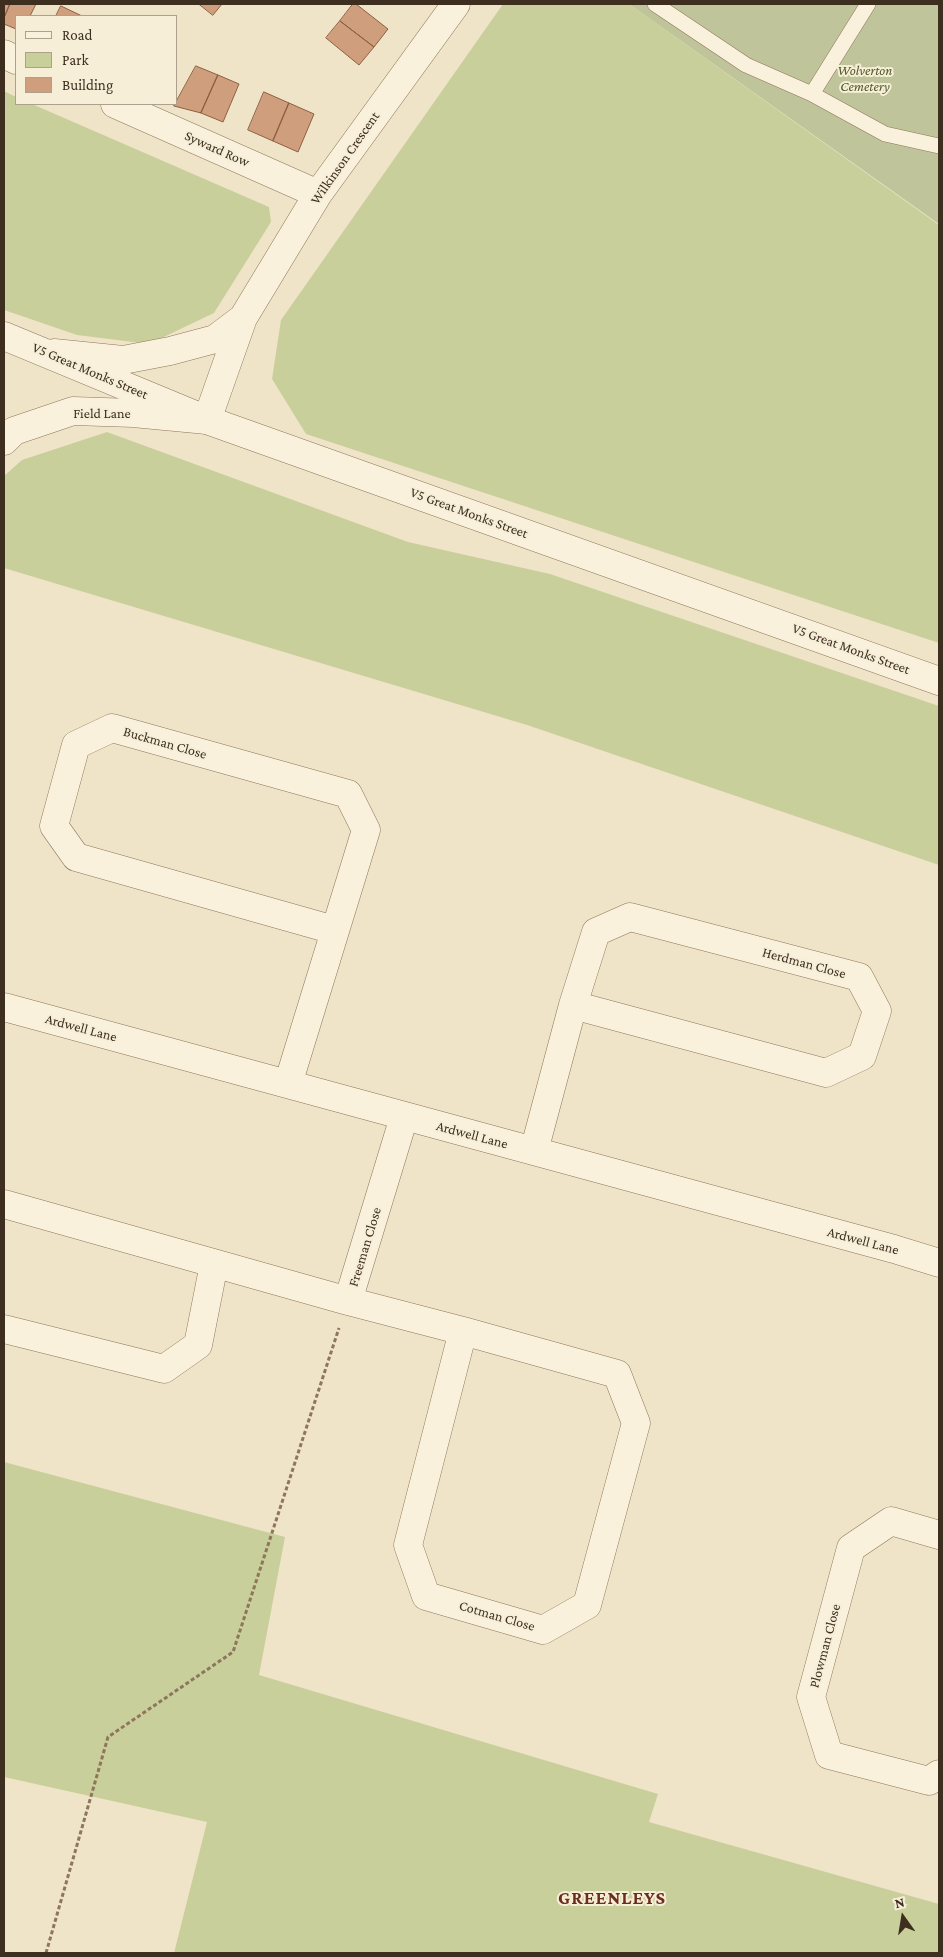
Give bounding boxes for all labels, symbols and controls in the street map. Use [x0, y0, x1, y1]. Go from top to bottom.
legend [15, 15, 178, 105]
text: Road [62, 27, 92, 43]
text: Park [62, 52, 89, 68]
park label: Wolverton Cemetery [838, 63, 892, 95]
text: Building [62, 77, 113, 93]
street label: Wilkinson Crescent [307, 109, 383, 207]
street label: Syward Row [182, 127, 252, 171]
street label: V5 Great Monks Street [30, 339, 150, 403]
street label: Field Lane [73, 406, 131, 422]
street label: V5 Great Monks Street [408, 484, 530, 542]
street label: V5 Great Monks Street [790, 620, 912, 678]
street label: Buckman Close [121, 723, 209, 763]
street label: Herdman Close [760, 944, 848, 982]
street label: Ardwell Lane [43, 1010, 119, 1046]
street label: Ardwell Lane [434, 1117, 510, 1153]
street label: Freeman Close [345, 1205, 385, 1289]
street label: Ardwell Lane [825, 1223, 901, 1259]
street label: Cotman Close [457, 1597, 537, 1635]
street label: Plowman Close [806, 1602, 844, 1690]
district label: GREENLEYS [557, 1887, 667, 1909]
north arrow [878, 1892, 928, 1942]
text: N [893, 1894, 906, 1911]

